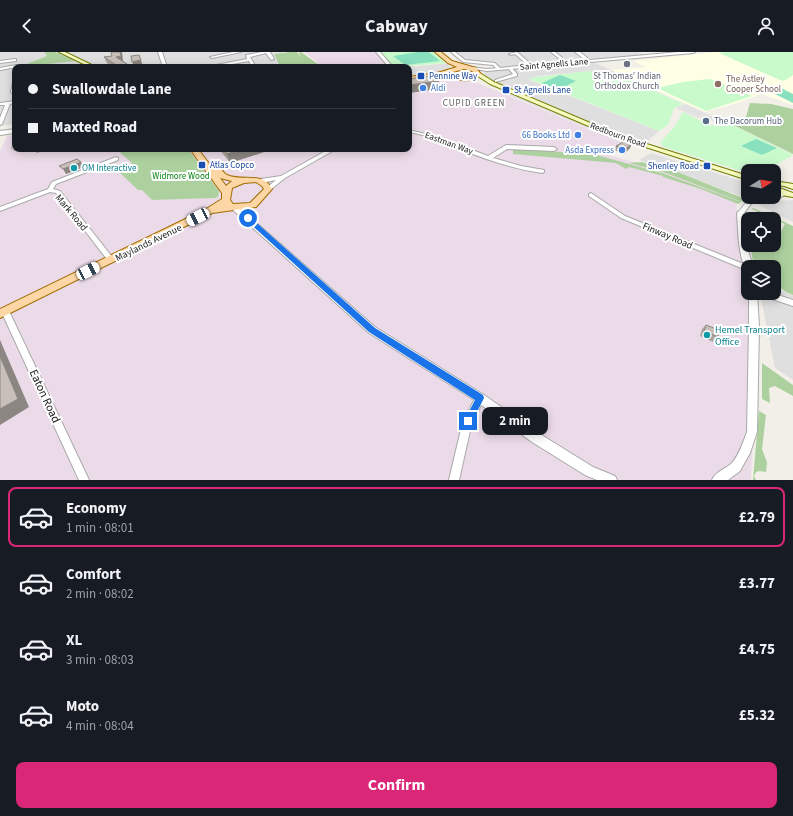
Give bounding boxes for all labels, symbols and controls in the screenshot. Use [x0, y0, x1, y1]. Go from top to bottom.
text: Cabway [365, 14, 428, 39]
icon: back [16, 15, 38, 37]
icon: person [755, 15, 777, 37]
street label: Saint Agnells Lane [519, 55, 589, 74]
marker: St Thomas’ Indian Orthodox Church [622, 59, 632, 69]
place label: Pennine Way [429, 70, 478, 83]
place label: St Thomas’ Indian Orthodox Church [593, 70, 661, 93]
marker: Pennine Way [416, 71, 426, 81]
place label: The Astley Cooper School [726, 73, 781, 96]
text: Swallowdale Lane [52, 79, 172, 100]
marker: The Astley Cooper School [713, 79, 723, 89]
place label: Aldi [431, 82, 445, 95]
marker: Aldi [418, 83, 428, 93]
place label: St Agnells Lane [514, 84, 571, 97]
marker: St Agnells Lane [501, 85, 511, 95]
district label: CUPID GREEN [443, 97, 505, 110]
place label: The Dacorum Hub [714, 115, 782, 128]
marker: The Dacorum Hub [701, 116, 711, 126]
text: Maxted Road [52, 117, 137, 138]
street label: Redbourn Road [588, 119, 647, 152]
street label: Eastman Way [423, 129, 475, 158]
place label: 66 Books Ltd [522, 129, 570, 142]
marker: 66 Books Ltd [573, 130, 583, 140]
place label: Asda Express [565, 144, 614, 157]
marker: Asda Express [617, 145, 627, 155]
place label: Atlas Copco [210, 159, 254, 172]
marker: Atlas Copco [197, 160, 207, 170]
place label: Shenley Road [648, 160, 699, 173]
marker: Shenley Road [702, 161, 712, 171]
place label: OM Interactive [82, 162, 137, 175]
marker: OM Interactive [69, 163, 79, 173]
north arrow [741, 164, 781, 204]
map controls [741, 164, 781, 300]
park label: Widmore Wood [152, 170, 210, 183]
street label: Mark Road [52, 191, 91, 234]
car [185, 206, 211, 228]
route start [239, 209, 257, 227]
button: locate [741, 212, 781, 252]
street label: Finway Road [640, 219, 695, 253]
street label: Maylands Avenue [113, 221, 184, 265]
car [75, 260, 101, 282]
button: layers [741, 260, 781, 300]
place label: Hemel Transport Office [715, 323, 786, 349]
marker: Hemel Transport Office [702, 330, 712, 340]
street label: Eaton Road [25, 367, 64, 426]
callout: 2 min [482, 407, 548, 435]
route end [459, 412, 477, 430]
text: 2 min [499, 412, 531, 430]
text: Economy [66, 498, 127, 519]
icon: car [18, 499, 54, 535]
text: £2.79 [739, 507, 775, 528]
text: 1 min · 08:01 [66, 519, 134, 537]
text: Comfort [66, 564, 121, 585]
icon: car [18, 565, 54, 601]
text: £3.77 [739, 573, 775, 594]
text: 2 min · 08:02 [66, 585, 134, 603]
text: XL [66, 630, 82, 651]
icon: car [18, 631, 54, 667]
text: £4.75 [739, 639, 775, 660]
text: 3 min · 08:03 [66, 651, 134, 669]
text: Moto [66, 696, 99, 717]
icon: car [18, 697, 54, 733]
text: £5.32 [739, 705, 775, 726]
text: 4 min · 08:04 [66, 717, 134, 735]
button: Confirm [16, 762, 777, 808]

